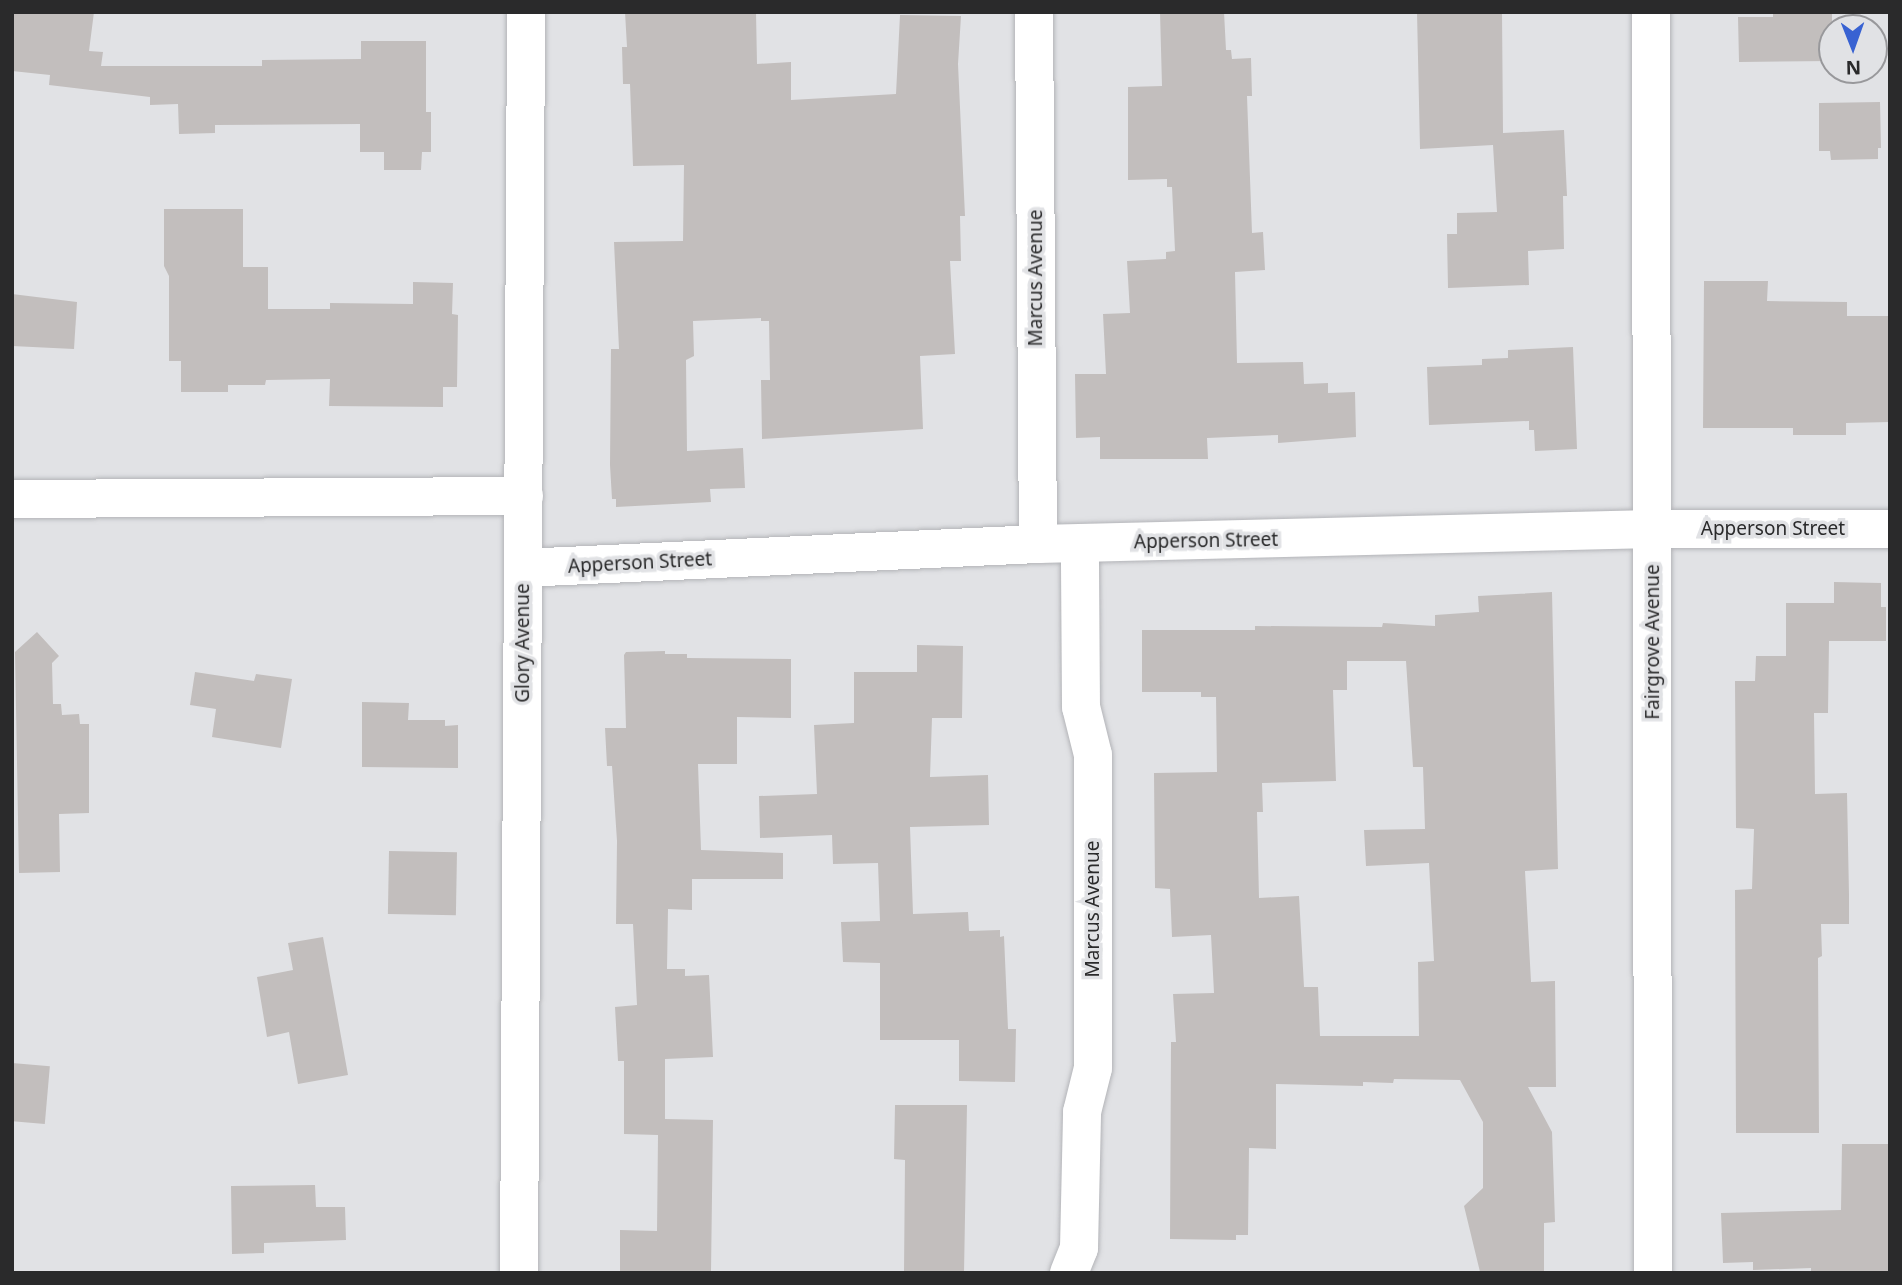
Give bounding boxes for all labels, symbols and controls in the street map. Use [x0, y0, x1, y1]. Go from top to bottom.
north arrow [1818, 14, 1888, 84]
text: N [1845, 55, 1861, 81]
street label: Marcus Avenue [1025, 210, 1047, 346]
street label: Apperson Street [1701, 518, 1845, 540]
street label: Apperson Street [1134, 528, 1278, 554]
street label: Apperson Street [567, 548, 713, 578]
street label: Fairgrove Avenue [1642, 564, 1664, 720]
street label: Glory Avenue [512, 583, 534, 703]
street label: Marcus Avenue [1082, 841, 1104, 977]

